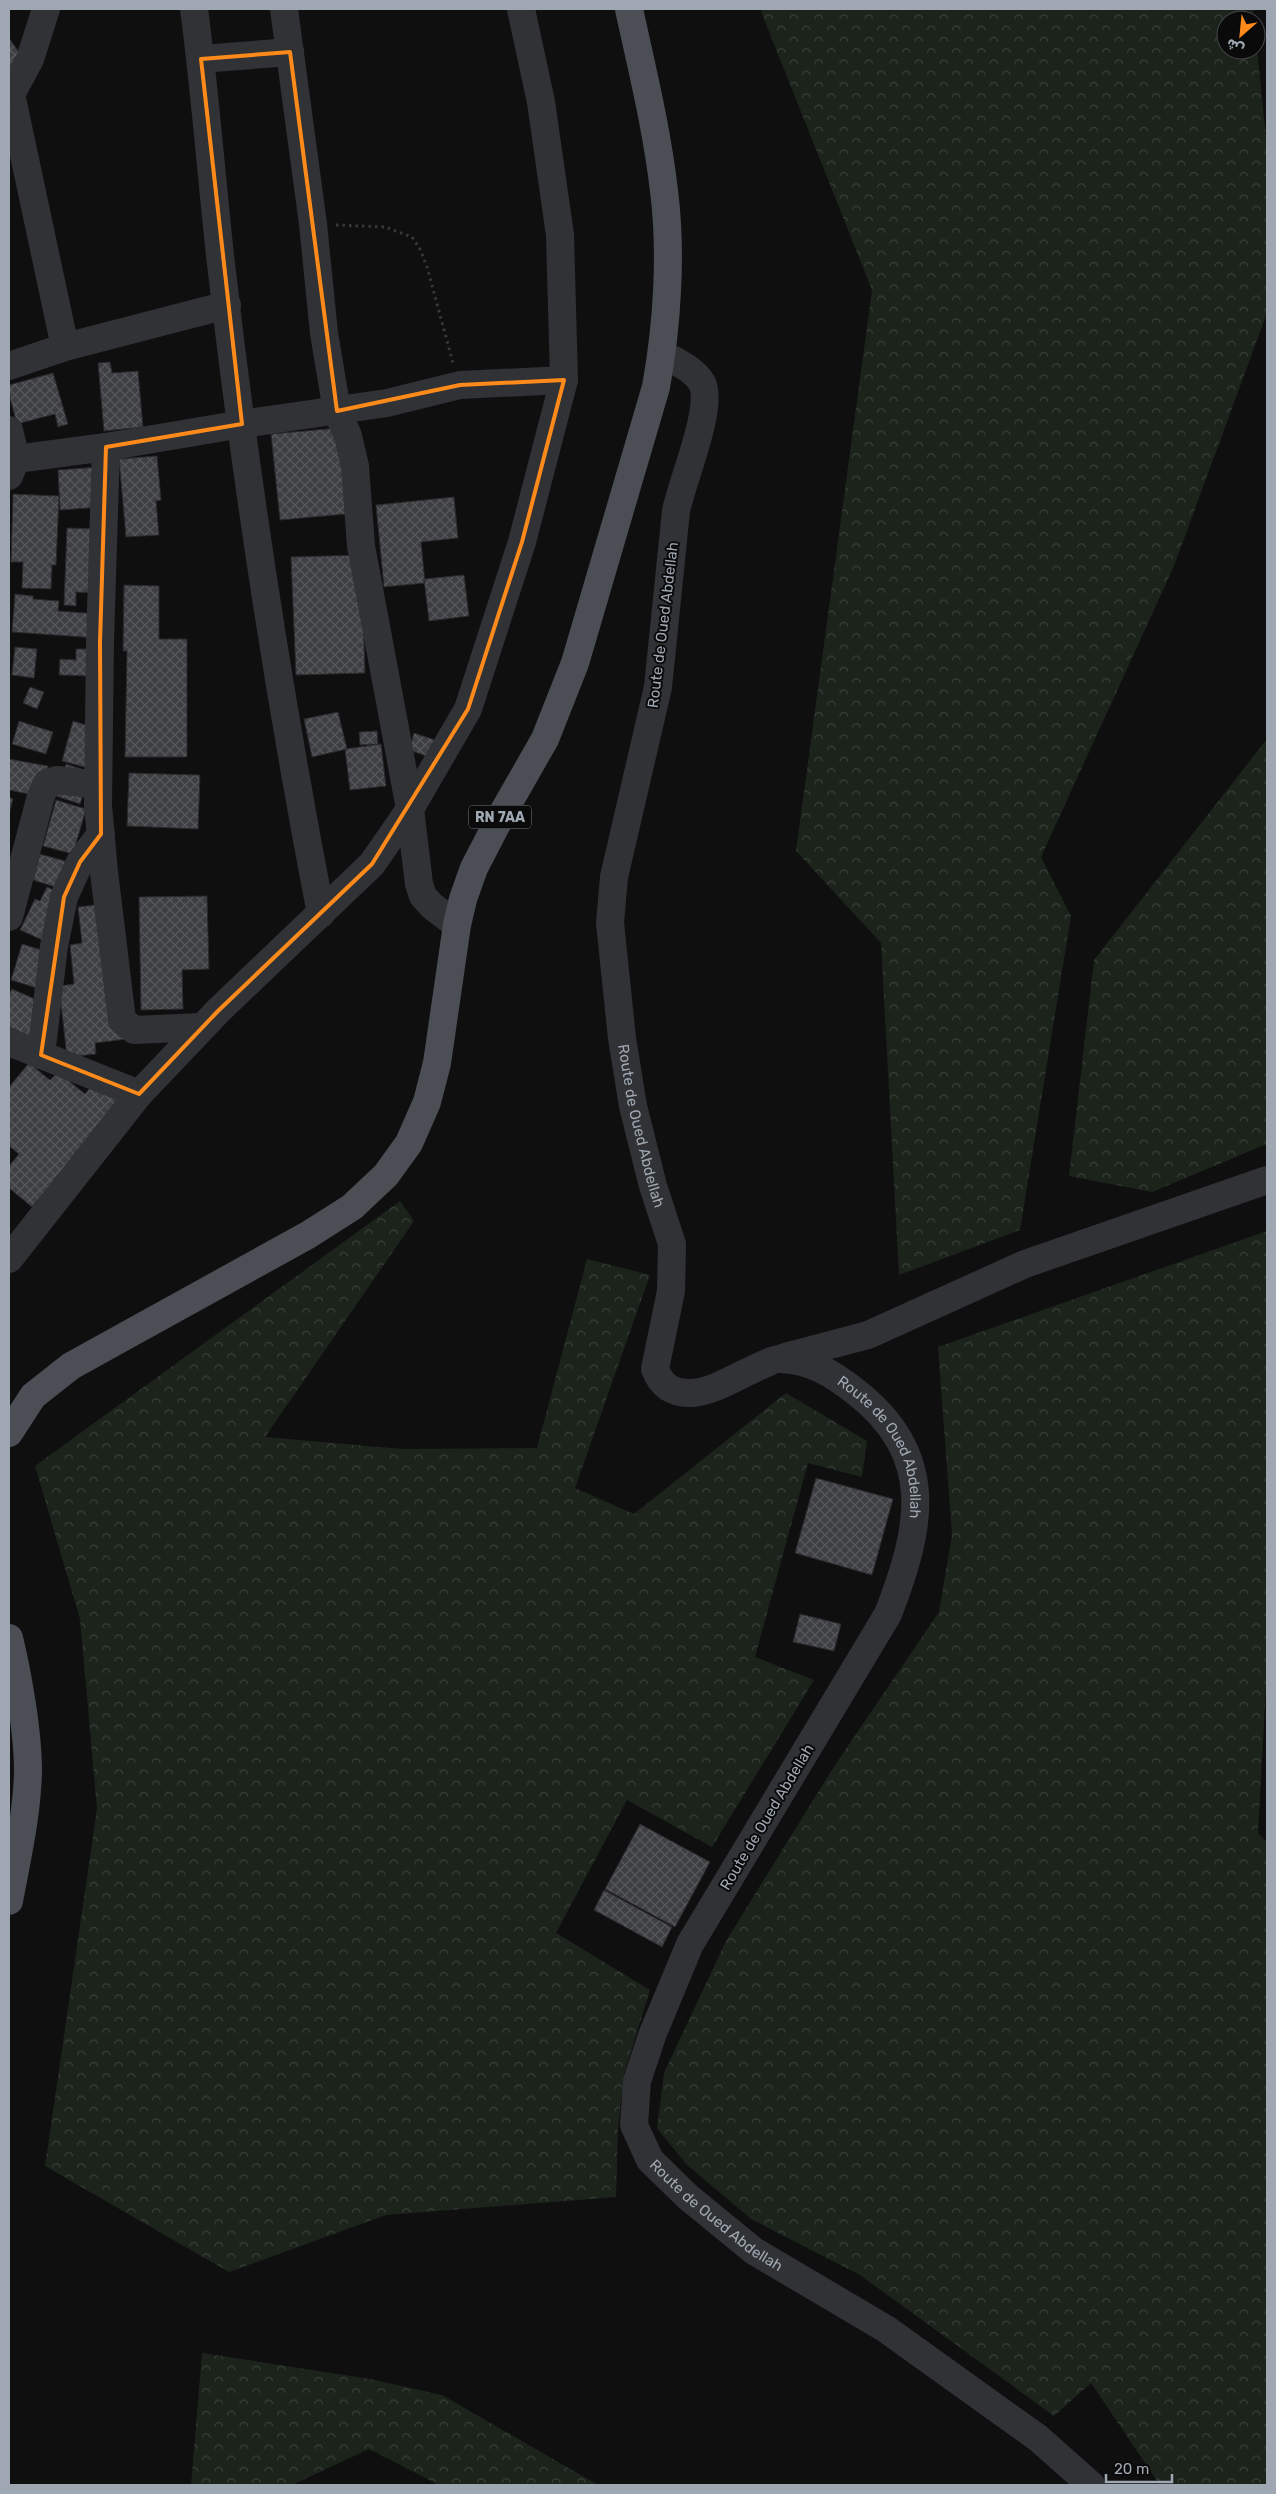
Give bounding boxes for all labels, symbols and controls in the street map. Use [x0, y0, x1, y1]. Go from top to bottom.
north arrow [1216, 10, 1266, 60]
text: ش [1223, 34, 1247, 58]
street label: Route de Oued Abdellah [644, 541, 682, 709]
road number: RN 7AA [469, 806, 531, 829]
street label: Route de Oued Abdellah [614, 1043, 668, 1210]
street label: Route de Oued Abdellah [834, 1372, 924, 1519]
street label: Route de Oued Abdellah [716, 1741, 818, 1893]
street label: Route de Oued Abdellah [646, 2156, 786, 2275]
scale bar [1106, 2452, 1172, 2484]
text: 20 m [1114, 2460, 1149, 2478]

